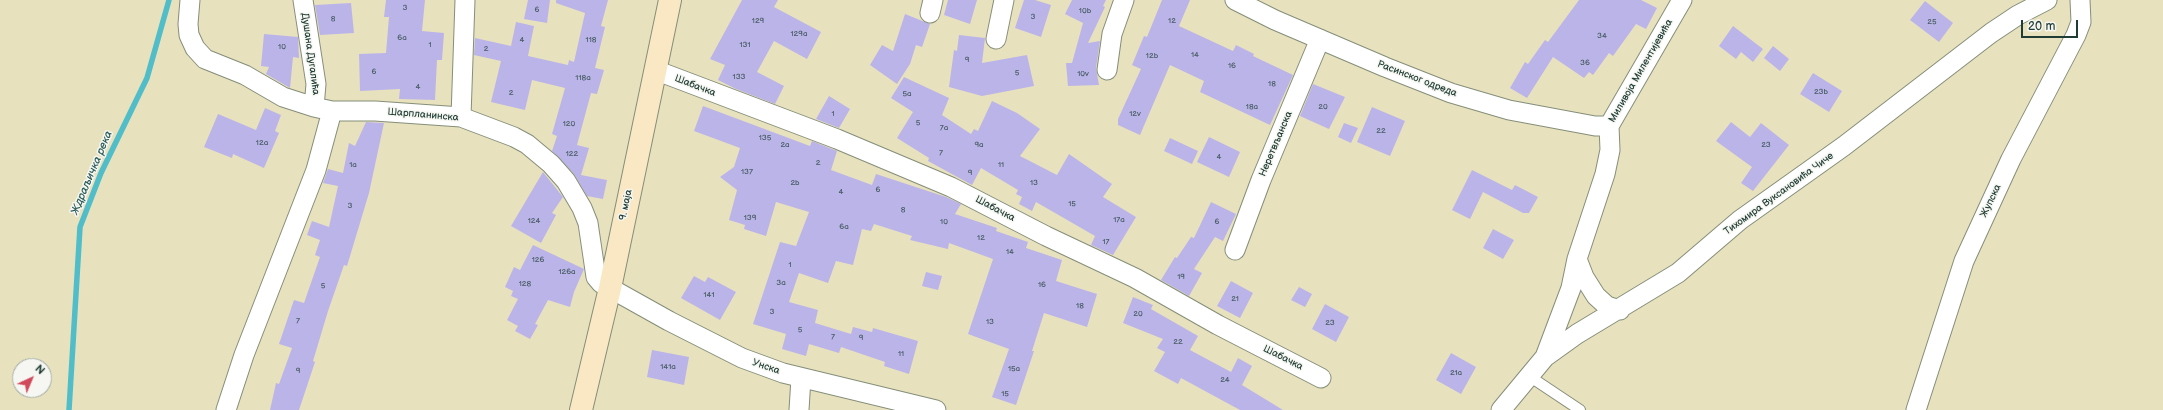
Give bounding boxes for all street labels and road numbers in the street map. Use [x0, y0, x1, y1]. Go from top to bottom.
street label: Душана Дугалића [298, 12, 322, 96]
street label: Миливоја Милентијевића [1607, 17, 1675, 125]
street label: Расинског одреда [1375, 58, 1459, 100]
street label: Шабачка [673, 73, 717, 99]
street label: Шарпланинска [387, 106, 459, 124]
street label: Неретвљанска [1257, 110, 1295, 178]
street label: Тихомира Вуксановића Чиче [1722, 150, 1836, 238]
street label: Жупска [1978, 183, 2004, 219]
street label: 9. маја [617, 189, 635, 221]
street label: Шабачка [973, 194, 1017, 224]
street label: Шабачка [1261, 343, 1305, 373]
street label: Унска [751, 357, 781, 377]

